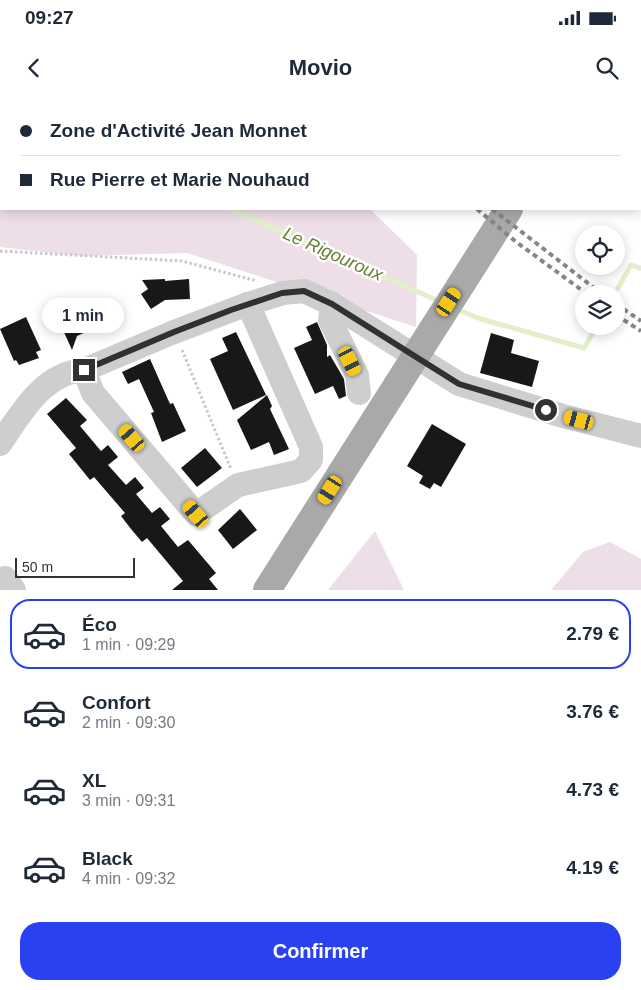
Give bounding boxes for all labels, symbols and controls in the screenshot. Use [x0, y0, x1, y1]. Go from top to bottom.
text: 09:27 [25, 7, 74, 28]
icon: back [20, 54, 48, 82]
icon: search [593, 54, 621, 82]
text: Movio [289, 55, 352, 80]
text: Zone d'Activité Jean Monnet [50, 120, 307, 141]
text: Rue Pierre et Marie Nouhaud [50, 169, 310, 190]
water label: Le Rigouroux [280, 223, 387, 285]
map controls [575, 225, 625, 335]
button: locate [575, 225, 625, 275]
car [434, 285, 463, 319]
button: layers [575, 285, 625, 335]
callout: 1 min [43, 298, 125, 332]
text: 1 min [62, 307, 104, 324]
car [336, 344, 363, 378]
route end [73, 359, 95, 381]
route start [535, 399, 557, 421]
car [562, 409, 595, 431]
car [116, 422, 147, 454]
car [315, 473, 344, 507]
car [180, 498, 211, 530]
scale bar [15, 555, 135, 578]
text: 50 m [22, 559, 53, 575]
icon: car [22, 612, 67, 657]
text: Éco [82, 614, 117, 635]
text: 2.79 € [566, 623, 619, 644]
text: 1 min · 09:29 [82, 636, 175, 653]
icon: car [22, 690, 67, 735]
text: Confort [82, 692, 151, 713]
text: 3.76 € [566, 701, 619, 722]
text: 2 min · 09:30 [82, 714, 175, 731]
icon: car [22, 768, 67, 813]
text: XL [82, 770, 106, 791]
text: 4.73 € [566, 779, 619, 800]
text: 3 min · 09:31 [82, 792, 175, 809]
icon: car [22, 846, 67, 891]
text: Black [82, 848, 133, 869]
text: 4.19 € [566, 857, 619, 878]
text: 4 min · 09:32 [82, 870, 175, 887]
button: Confirmer [20, 922, 621, 980]

